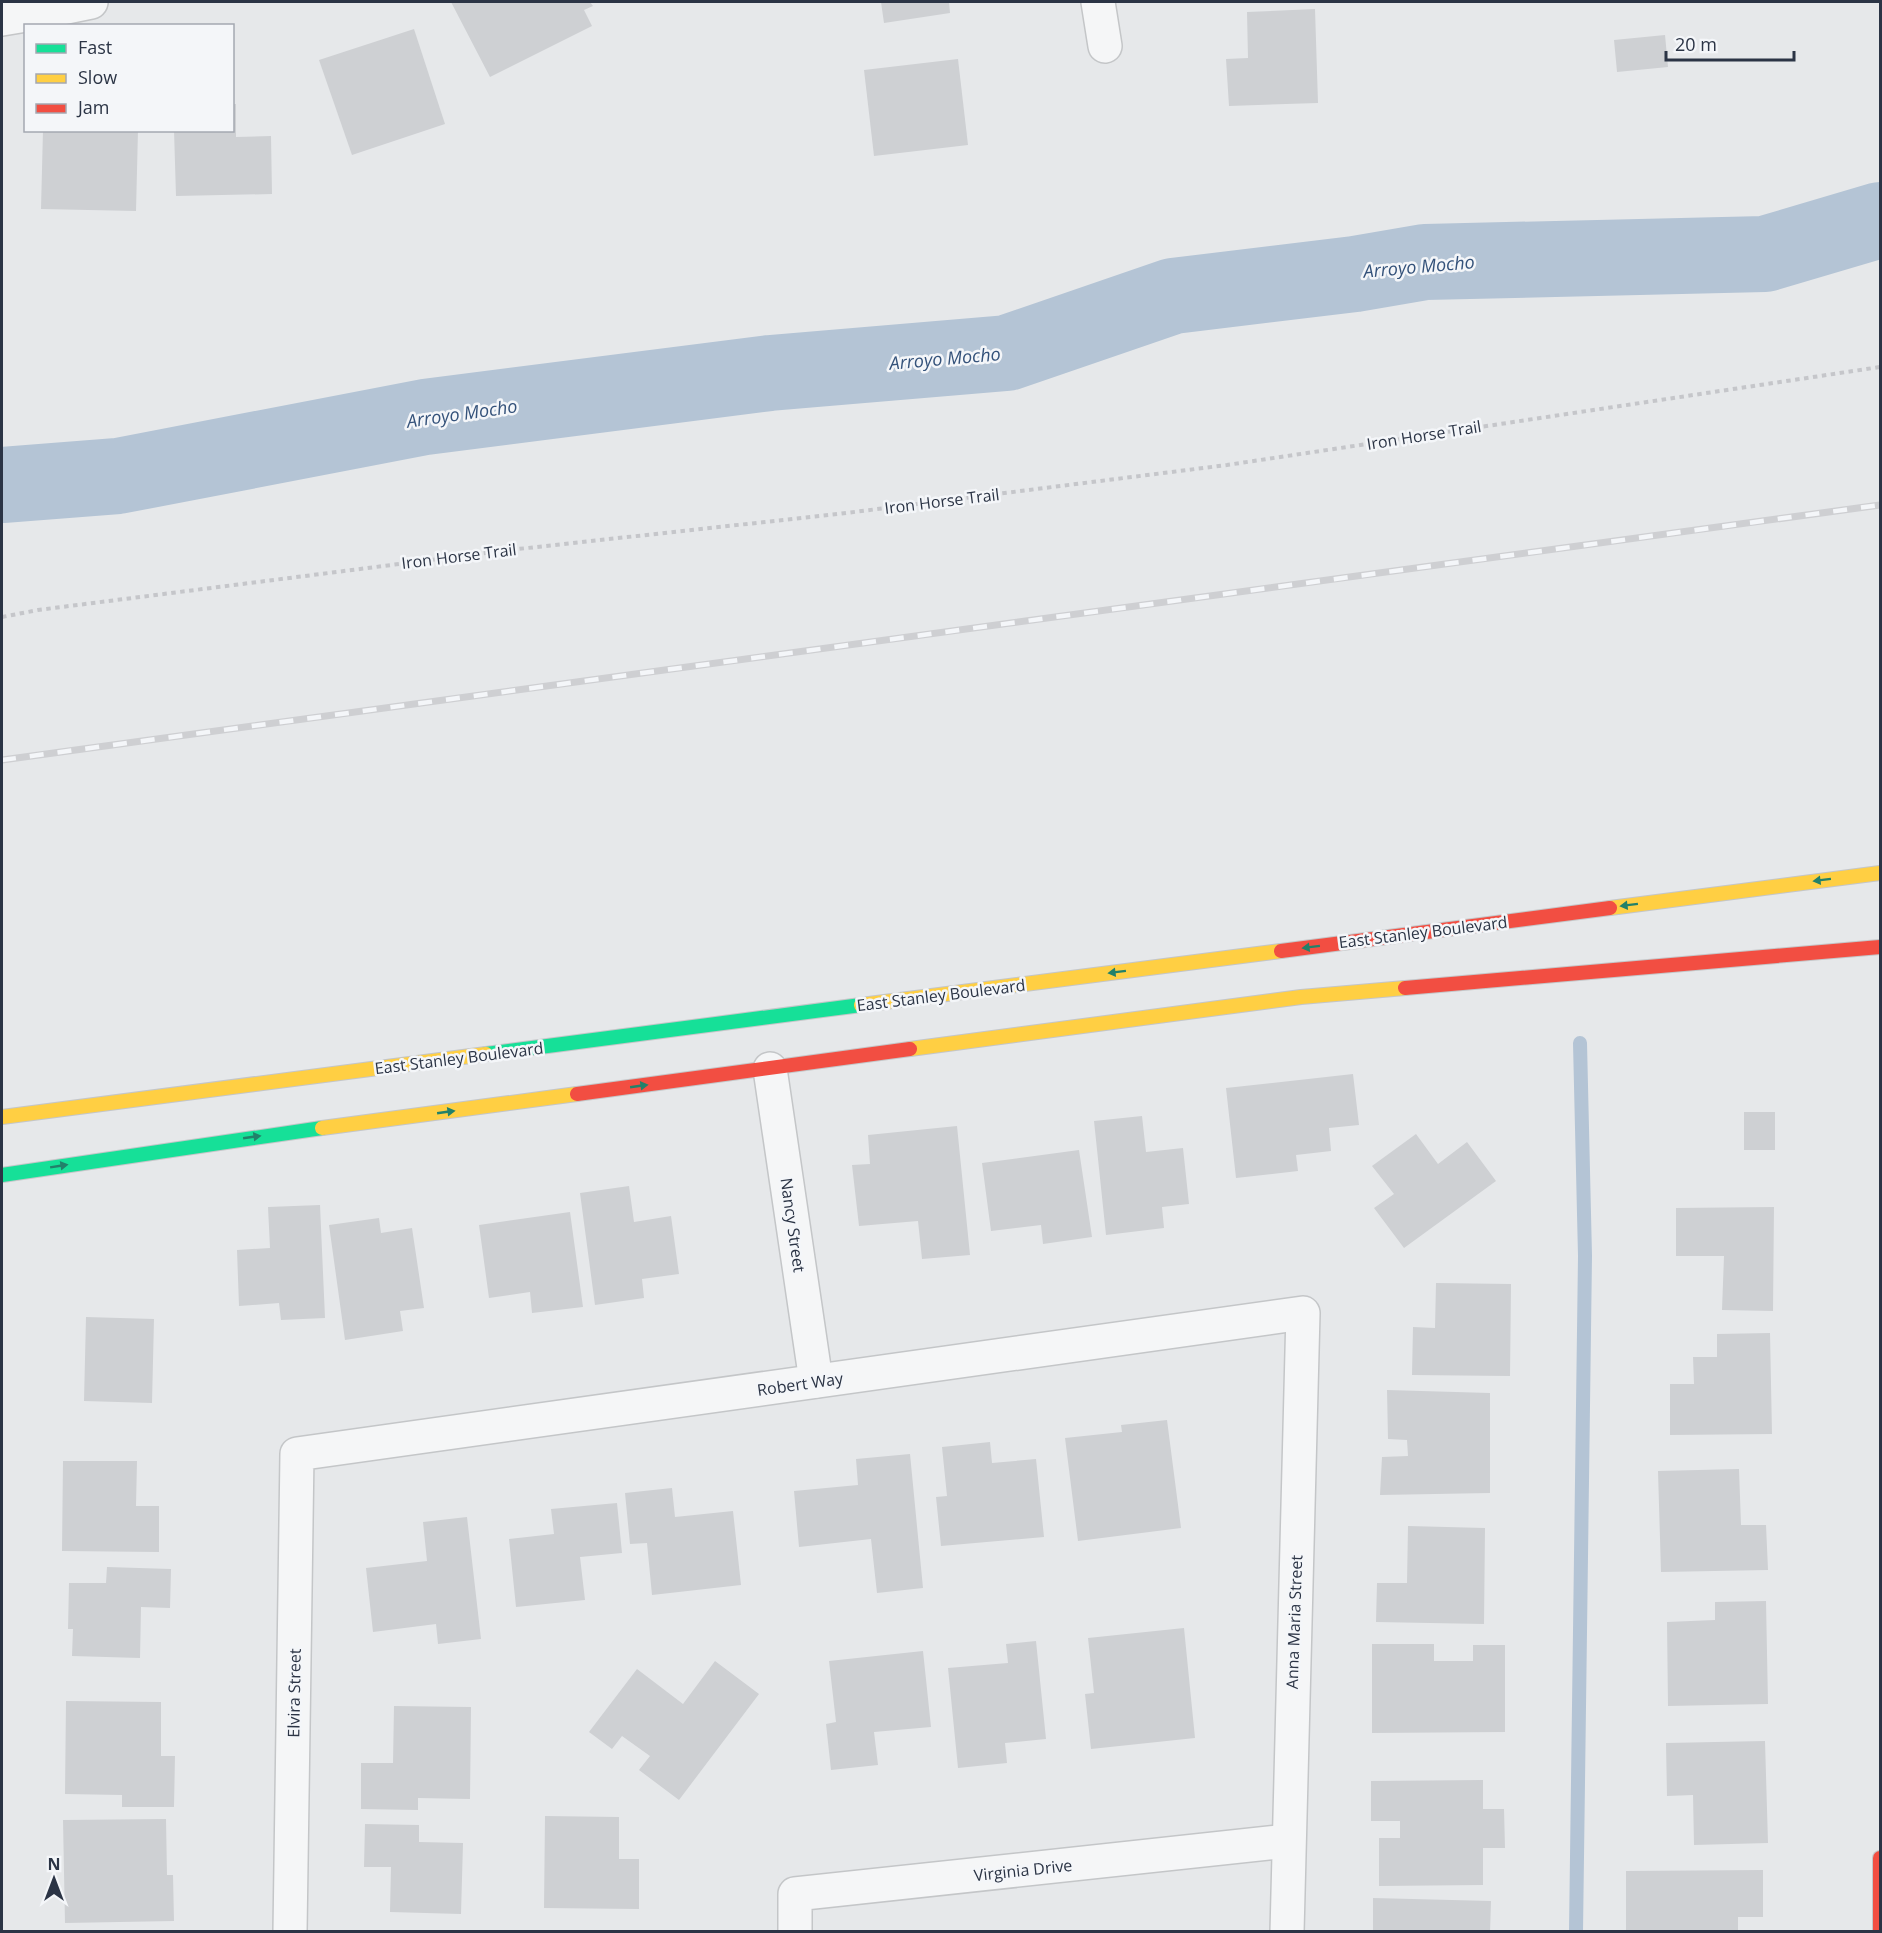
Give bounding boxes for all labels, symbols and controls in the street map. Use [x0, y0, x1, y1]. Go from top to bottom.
legend [24, 24, 234, 132]
scale bar [1666, 24, 1794, 62]
text: 20 m [1675, 32, 1717, 56]
text: Fast [78, 35, 112, 59]
text: Slow [78, 65, 117, 89]
text: Jam [76, 95, 110, 119]
water label: Arroyo Mocho [1360, 249, 1476, 283]
water label: Arroyo Mocho [886, 341, 1002, 375]
water label: Arroyo Mocho [403, 393, 519, 433]
street label: Iron Horse Trail [1365, 415, 1483, 455]
street label: Iron Horse Trail [883, 483, 1001, 519]
street label: Iron Horse Trail [400, 538, 518, 574]
one-way arrow [1813, 876, 1832, 885]
one-way arrow [1620, 901, 1639, 910]
street label: East Stanley Boulevard [1337, 911, 1509, 953]
one-way arrow [1301, 942, 1320, 951]
one-way arrow [1108, 967, 1127, 977]
street label: East Stanley Boulevard [855, 974, 1027, 1016]
street label: East Stanley Boulevard [373, 1037, 545, 1079]
one-way arrow [629, 1082, 648, 1091]
one-way arrow [436, 1107, 455, 1116]
one-way arrow [243, 1133, 262, 1142]
one-way arrow [50, 1161, 69, 1170]
street label: Nancy Street [775, 1176, 811, 1274]
street label: Robert Way [756, 1367, 845, 1401]
street label: Anna Maria Street [1281, 1554, 1307, 1690]
street label: Elvira Street [282, 1648, 306, 1738]
north arrow [24, 1849, 84, 1909]
text: N [47, 1853, 61, 1875]
street label: Virginia Drive [973, 1854, 1073, 1886]

